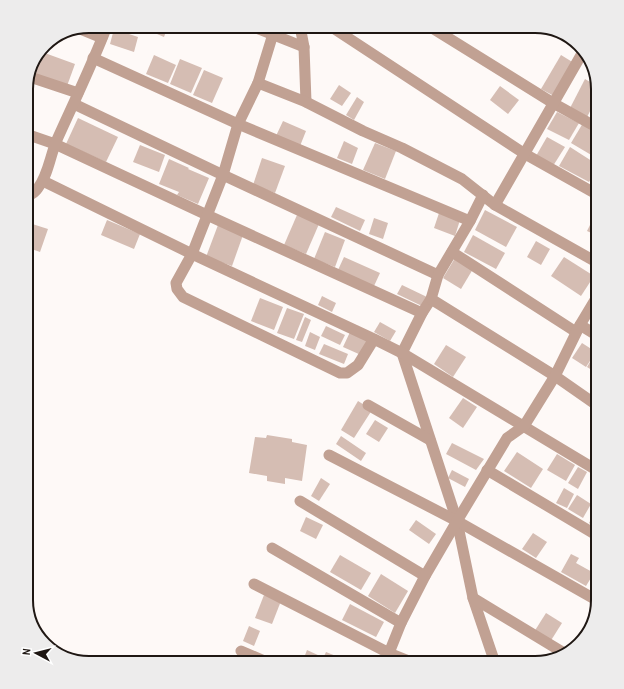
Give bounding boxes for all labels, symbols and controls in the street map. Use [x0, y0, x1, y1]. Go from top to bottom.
north arrow [16, 633, 56, 673]
text: N [19, 648, 33, 656]

